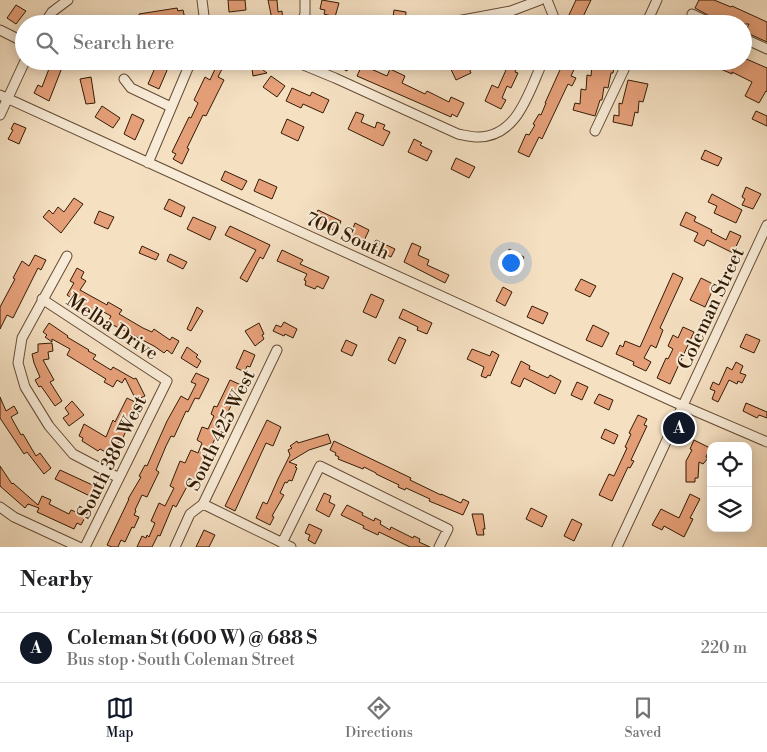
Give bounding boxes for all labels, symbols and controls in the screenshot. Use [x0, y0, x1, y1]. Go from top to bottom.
search box [15, 15, 752, 70]
icon: search [33, 29, 61, 57]
text: Search here [73, 31, 174, 55]
street label: 700 South [302, 207, 393, 265]
street label: Coleman Street [672, 243, 750, 373]
your location [498, 250, 524, 276]
street label: Melba Drive [62, 288, 163, 365]
street label: South 425 West [181, 366, 261, 495]
street label: South 380 West [72, 392, 152, 523]
pin: A [663, 409, 695, 447]
map controls [707, 442, 752, 532]
button: locate [707, 442, 752, 487]
button: layers [707, 487, 752, 532]
text: Nearby [20, 567, 93, 593]
text: Coleman St (600 W) @ 688 S [67, 626, 317, 650]
text: A [30, 638, 42, 658]
text: 220 m [701, 638, 747, 658]
text: Bus stop · South Coleman Street [67, 650, 295, 670]
tab: Map [106, 694, 134, 742]
tab: Directions [345, 694, 413, 742]
tab: Saved [624, 694, 661, 742]

